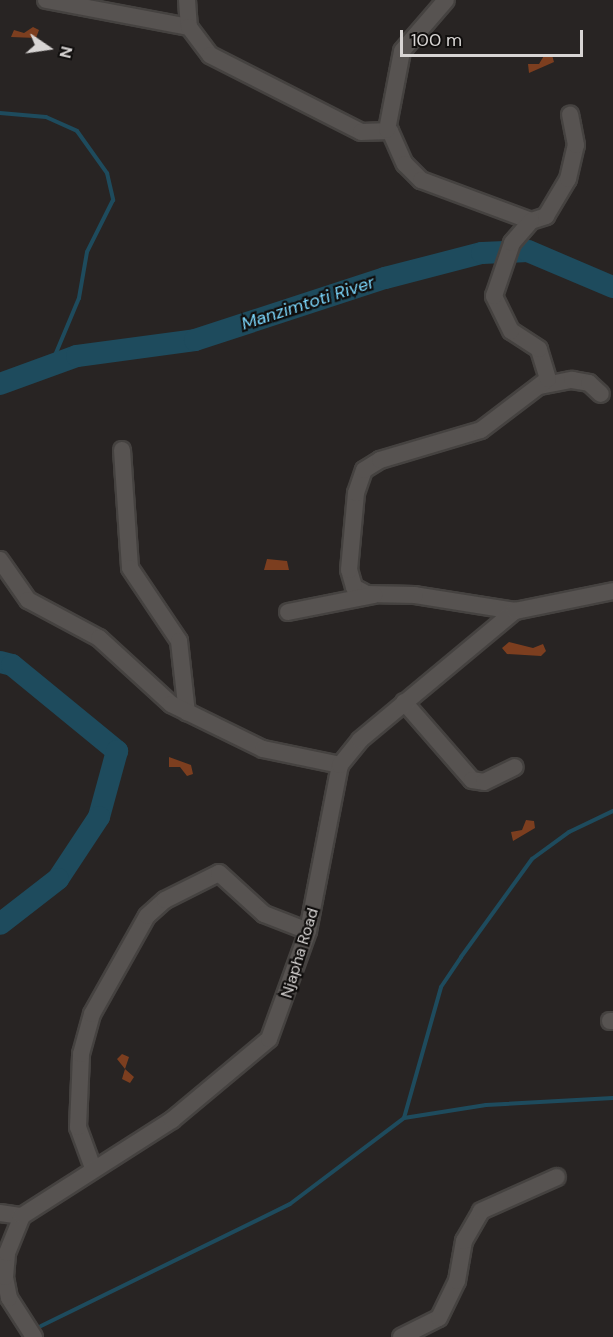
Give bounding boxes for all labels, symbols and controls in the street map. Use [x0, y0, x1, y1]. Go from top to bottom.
north arrow [18, 18, 78, 78]
scale bar [403, 18, 586, 56]
text: 100 m [411, 28, 462, 52]
text: N [54, 44, 78, 60]
water label: Manzimtoti River [239, 271, 377, 335]
street label: Njapha Road [277, 906, 323, 1000]

